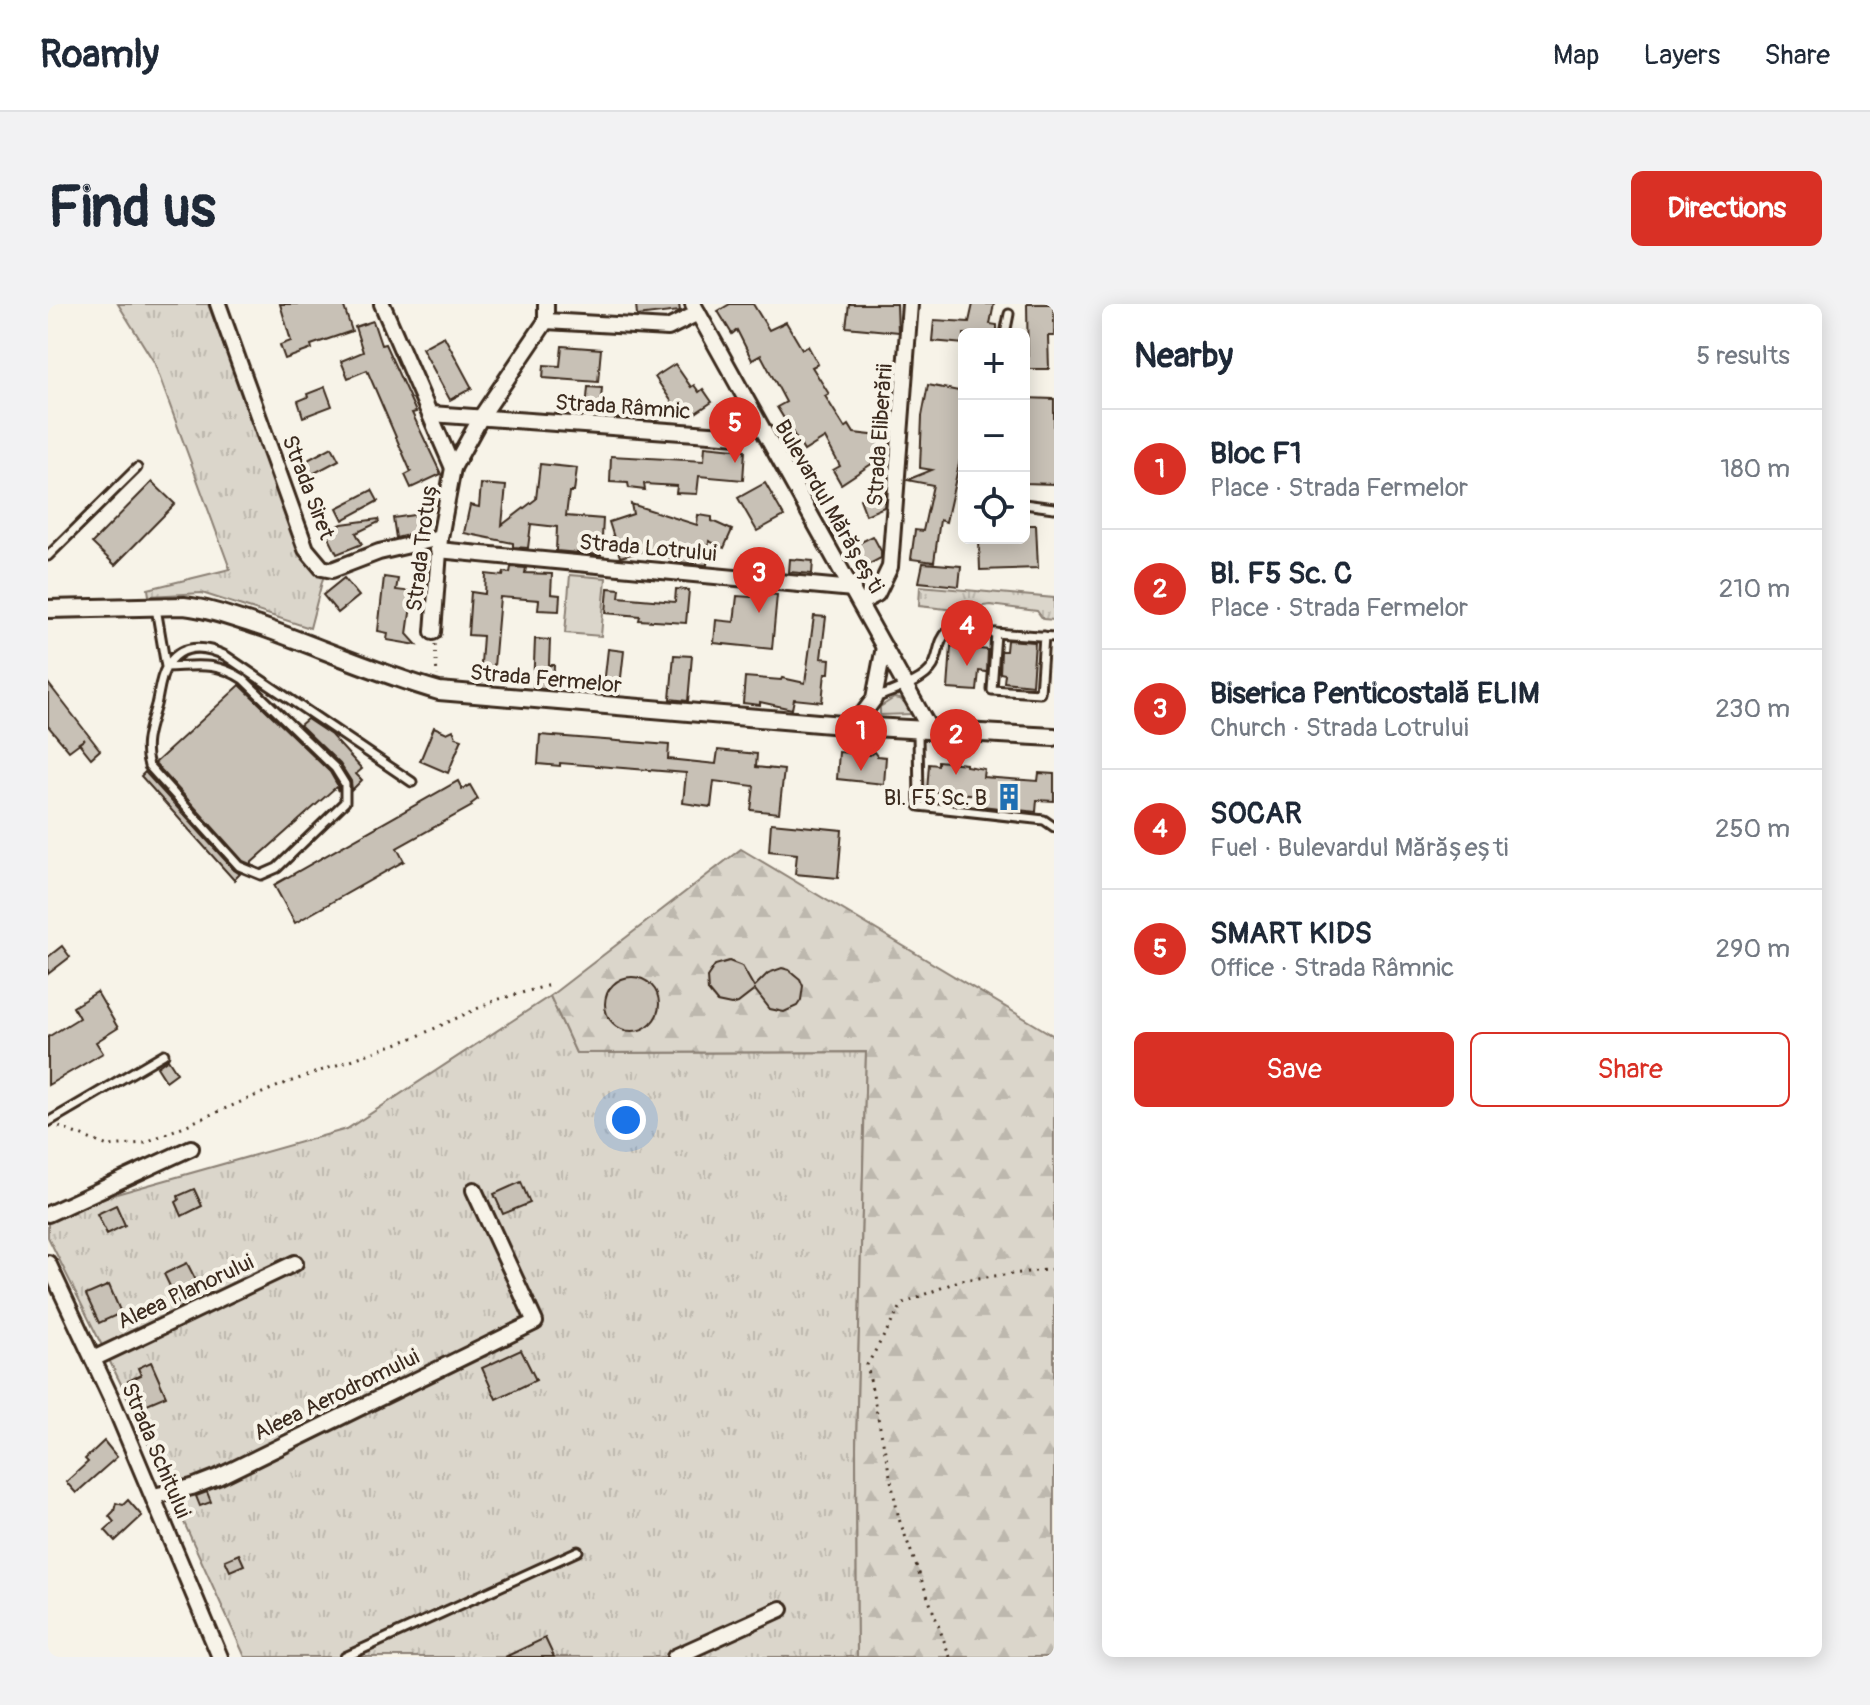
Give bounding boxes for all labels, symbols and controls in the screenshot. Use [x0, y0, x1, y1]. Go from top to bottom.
text: Roamly [40, 31, 159, 79]
text: Map [1553, 38, 1599, 73]
text: Layers [1643, 38, 1720, 73]
text: Share [1764, 38, 1830, 73]
button: Directions [1631, 171, 1822, 246]
text: Find us [48, 174, 216, 243]
map controls [958, 328, 1030, 544]
button: + [958, 328, 1030, 400]
text: Nearby [1134, 335, 1233, 378]
text: 5 results [1696, 340, 1790, 372]
street label: Strada Eliberării [861, 363, 899, 507]
street label: Strada Râmnic [554, 388, 692, 426]
pin: 5 [709, 397, 761, 463]
button: − [958, 400, 1030, 472]
street label: Bulevardul Mărășești [768, 415, 890, 598]
street label: Strada Siret [275, 431, 341, 544]
text: Bloc F1 [1210, 435, 1302, 472]
text: 1 [1155, 453, 1165, 485]
text: 180 m [1720, 453, 1790, 485]
button: locate [958, 472, 1030, 544]
text: Place · Strada Fermelor [1210, 472, 1468, 504]
street label: Strada Trotuș [400, 481, 444, 613]
street label: Strada Lotrului [578, 528, 718, 568]
pin: 3 [733, 547, 785, 613]
text: Bl. F5 Sc. C [1210, 555, 1352, 592]
text: 2 [1153, 573, 1167, 605]
text: 210 m [1719, 573, 1790, 605]
text: Place · Strada Fermelor [1210, 592, 1468, 624]
pin: 4 [941, 600, 993, 666]
street label: Strada Fermelor [469, 658, 623, 700]
text: Biserica Penticostală ELIM [1210, 675, 1540, 712]
text: 3 [1153, 693, 1167, 725]
text: 230 m [1715, 693, 1790, 725]
pin: 1 [835, 705, 887, 771]
pin: 2 [930, 709, 982, 775]
text: Church · Strada Lotrului [1210, 712, 1469, 744]
building icon: Bl. F5 Sc. B [994, 782, 1024, 812]
place label: Bl. F5 Sc. B [884, 784, 987, 812]
text: SOCAR [1210, 795, 1302, 832]
text: 4 [1152, 813, 1168, 845]
text: 250 m [1715, 813, 1790, 845]
text: Fuel · Bulevardul Mărășești [1210, 832, 1508, 864]
text: SMART KIDS [1210, 915, 1372, 952]
text: 5 [1153, 933, 1167, 965]
text: 290 m [1716, 933, 1790, 965]
text: Office · Strada Râmnic [1210, 952, 1454, 984]
button: Save [1134, 1032, 1454, 1107]
button: Share [1470, 1032, 1790, 1107]
your location [606, 1100, 646, 1140]
street label: Aleea Planorului [113, 1248, 258, 1336]
street label: Aleea Aerodromului [249, 1343, 424, 1447]
street label: Strada Schitului [115, 1379, 197, 1522]

